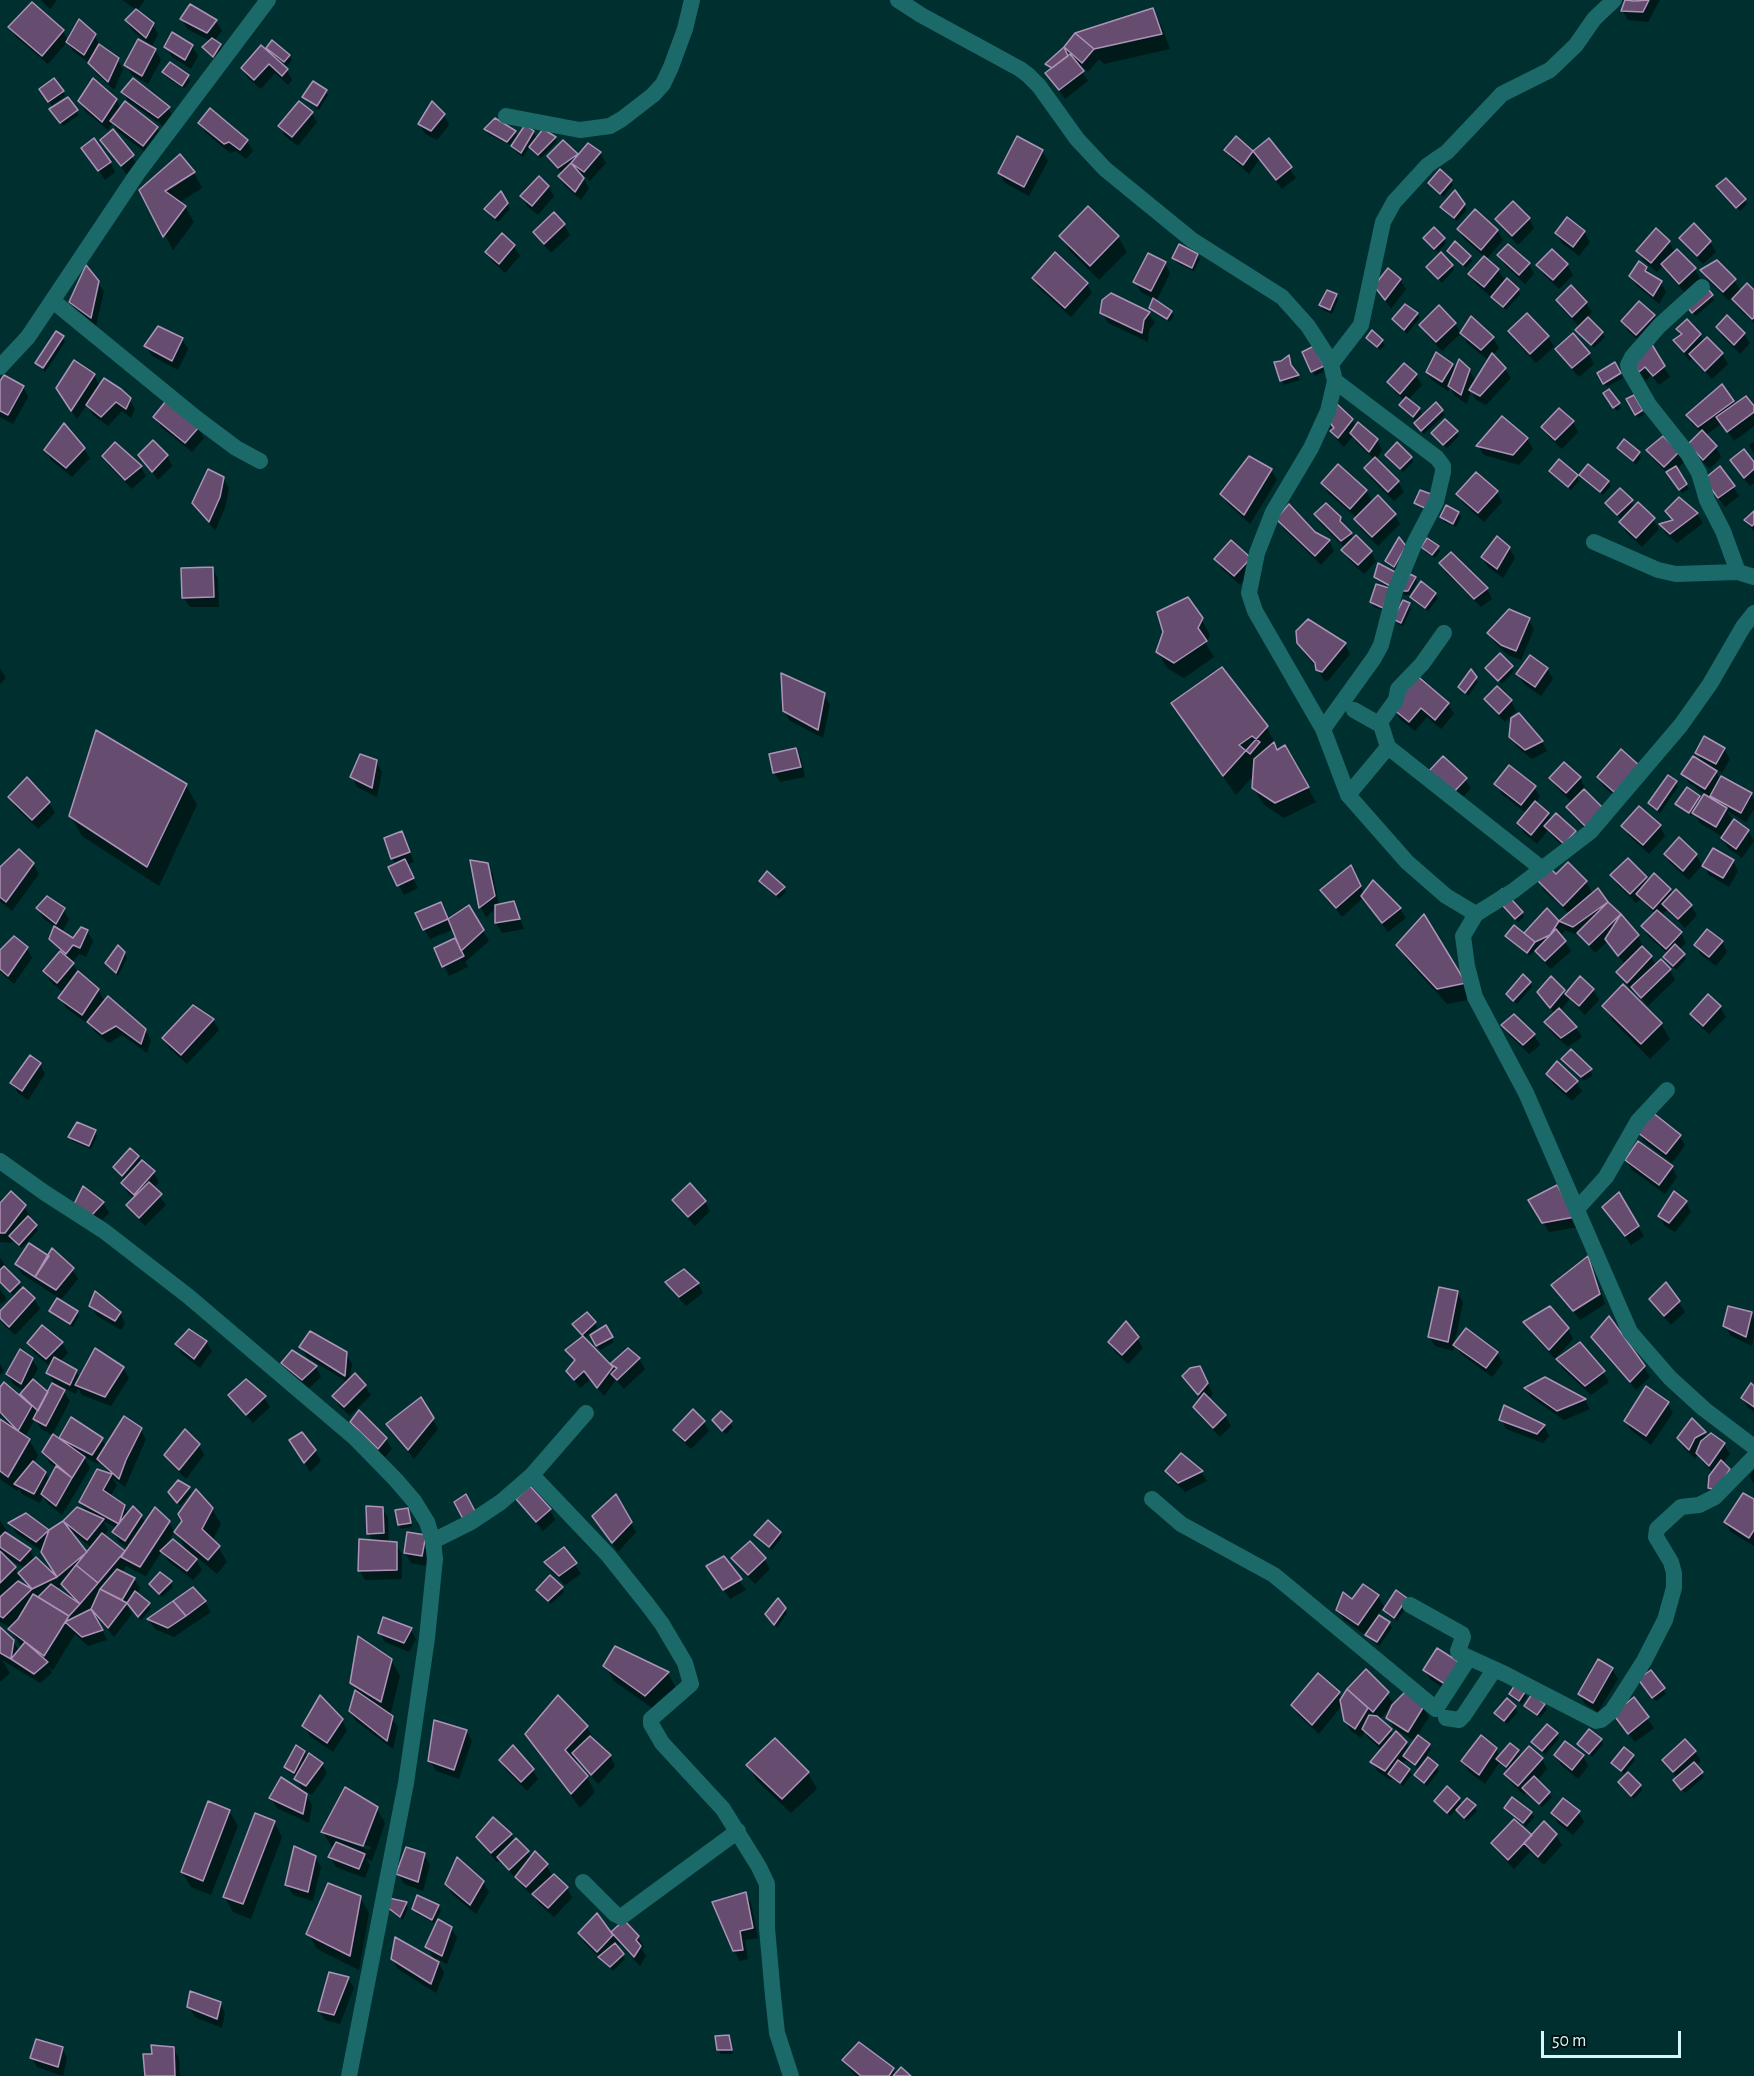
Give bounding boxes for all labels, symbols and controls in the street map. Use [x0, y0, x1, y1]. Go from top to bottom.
scale bar [1544, 2019, 1684, 2057]
text: 50 m [1552, 2032, 1586, 2050]

